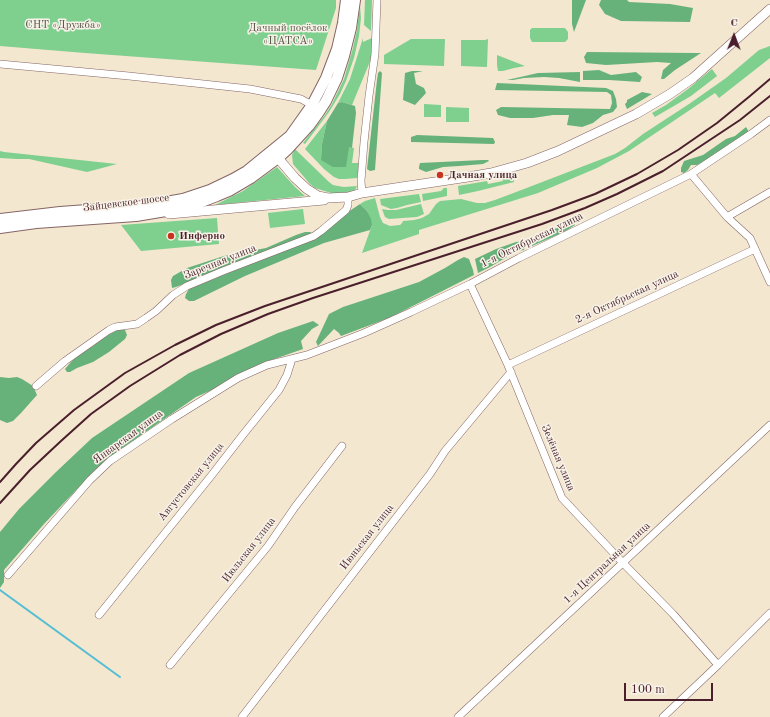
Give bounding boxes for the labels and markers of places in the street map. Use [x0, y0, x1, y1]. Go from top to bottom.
place label: Дачная улица [448, 168, 517, 182]
marker: Дачная улица [435, 170, 445, 180]
place label: Инферно [179, 229, 225, 243]
marker: Инферно [166, 231, 176, 241]

